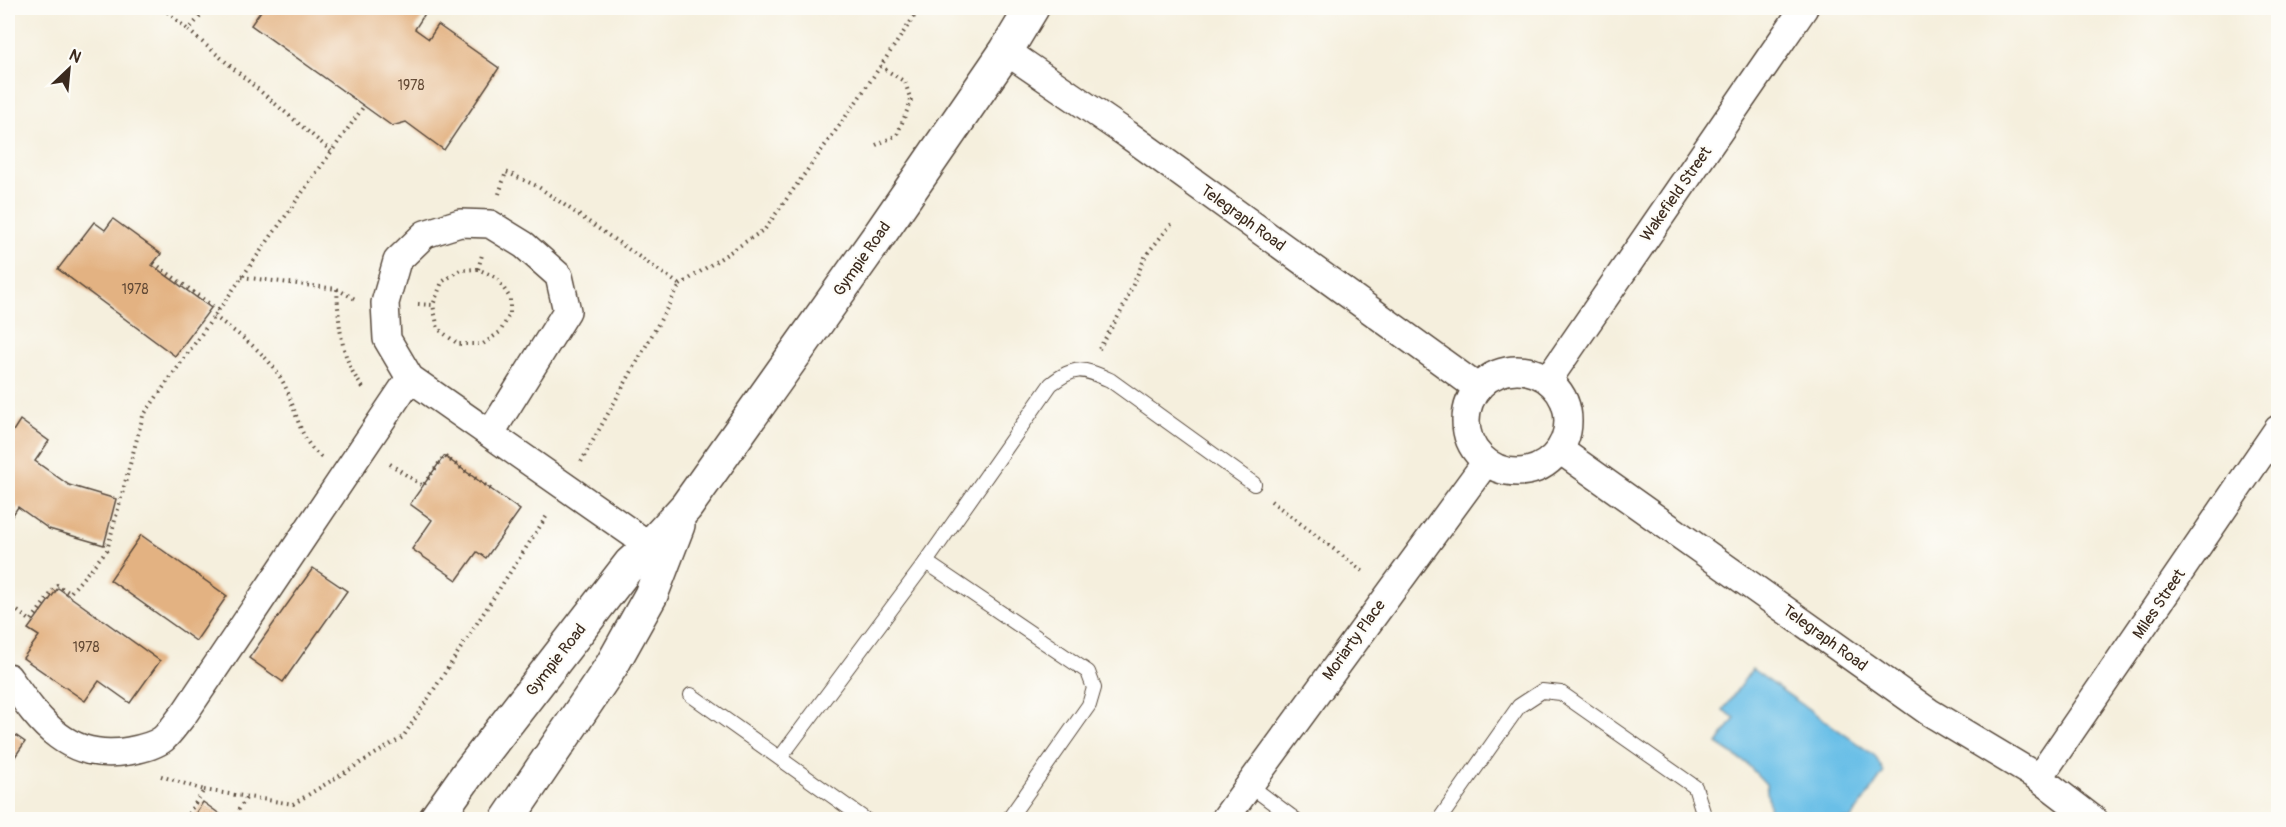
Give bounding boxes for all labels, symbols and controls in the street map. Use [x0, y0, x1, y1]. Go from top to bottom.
north arrow [39, 39, 99, 99]
text: N [66, 45, 85, 68]
house number: 1978 [397, 77, 425, 94]
street label: Wakefield Street [1636, 142, 1716, 245]
street label: Telegraph Road [1197, 180, 1289, 256]
street label: Gympie Road [829, 218, 895, 300]
house number: 1978 [121, 281, 149, 298]
street label: Miles Street [2128, 565, 2190, 643]
street label: Moriarty Place [1318, 596, 1390, 684]
street label: Telegraph Road [1779, 600, 1871, 676]
street label: Gympie Road [521, 620, 591, 700]
house number: 1978 [72, 639, 100, 656]

